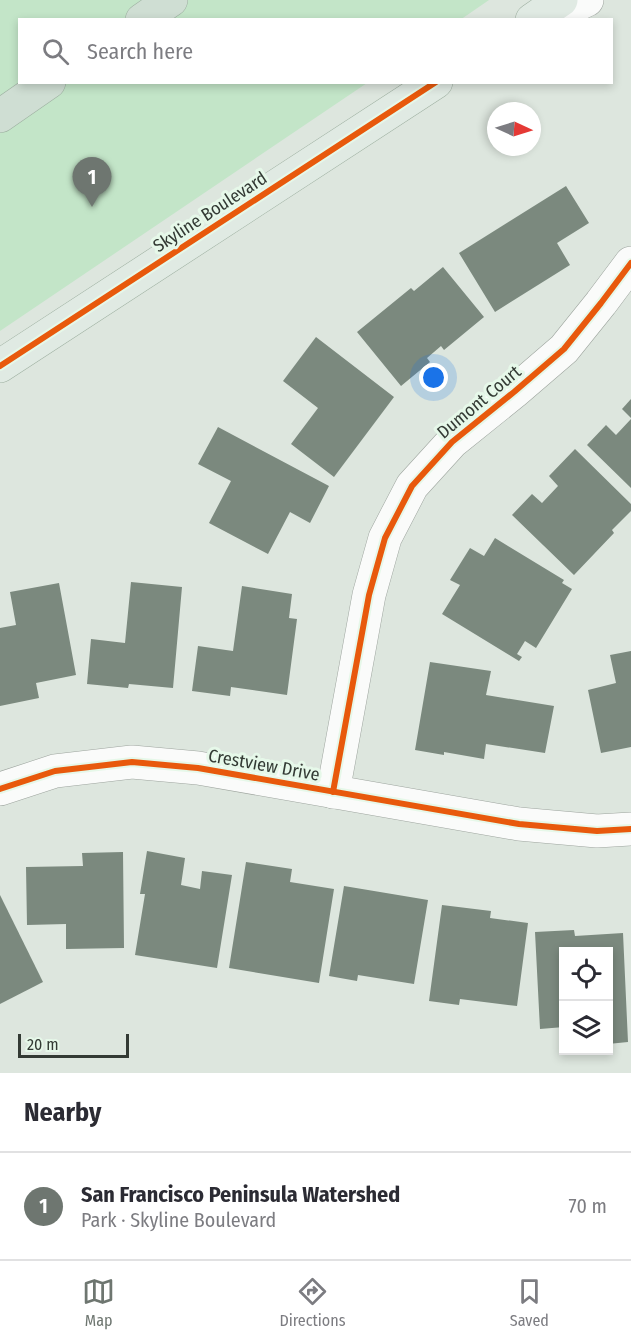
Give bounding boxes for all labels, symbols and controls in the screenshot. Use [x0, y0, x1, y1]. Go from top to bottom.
search box [18, 18, 613, 84]
icon: search [39, 35, 72, 68]
text: Search here [87, 38, 193, 65]
north arrow [487, 102, 541, 156]
pin: 1 [72, 158, 112, 207]
street label: Skyline Boulevard [149, 167, 271, 257]
street label: Dumont Court [433, 361, 525, 443]
your location [419, 363, 448, 392]
street label: Crestview Drive [207, 744, 321, 786]
map controls [559, 947, 613, 1055]
button: locate [559, 947, 613, 1001]
button: layers [559, 1001, 613, 1055]
scale bar [18, 1031, 129, 1058]
text: 20 m [27, 1035, 58, 1054]
text: Nearby [24, 1097, 101, 1128]
text: San Francisco Peninsula Watershed [81, 1181, 400, 1208]
text: 1 [39, 1194, 48, 1218]
text: 70 m [569, 1194, 607, 1218]
text: Park · Skyline Boulevard [81, 1208, 276, 1232]
tab: Map [82, 1275, 115, 1330]
tab: Directions [279, 1275, 346, 1330]
tab: Saved [510, 1275, 549, 1330]

